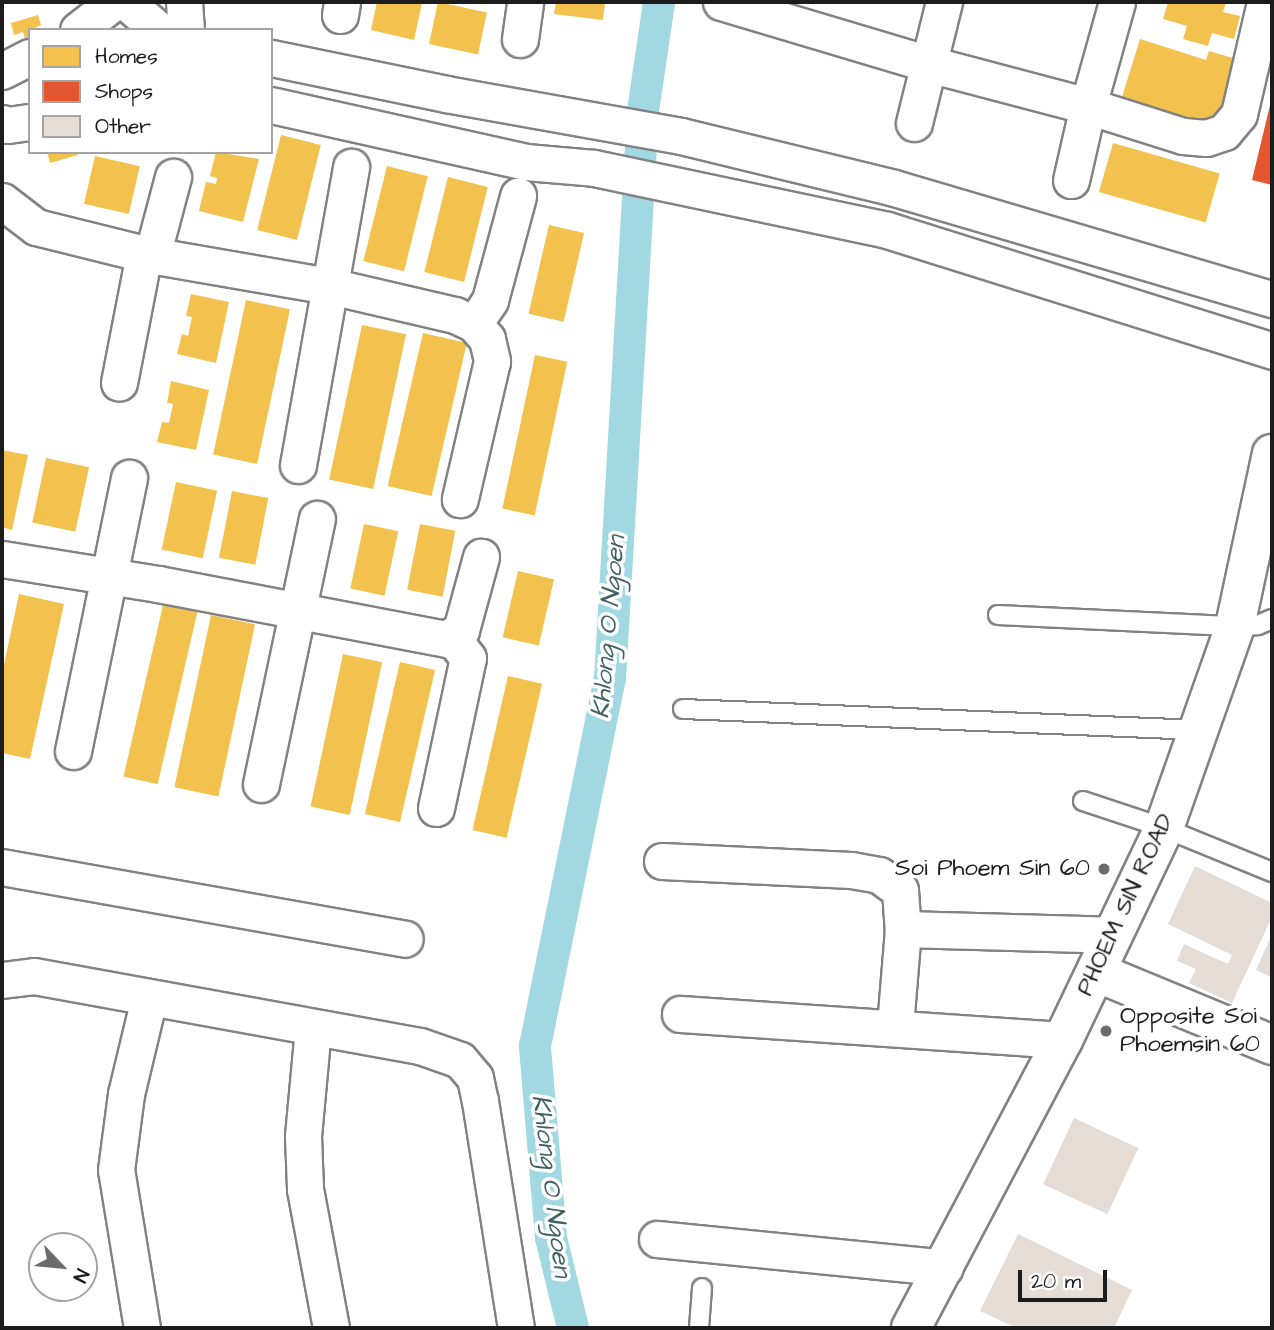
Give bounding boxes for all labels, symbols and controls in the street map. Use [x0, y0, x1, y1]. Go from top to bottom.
legend [28, 28, 273, 154]
text: Homes [95, 42, 158, 71]
text: Shops [95, 77, 153, 106]
text: Other [95, 112, 151, 141]
water label: Khlong O Ngoen [585, 534, 633, 720]
street label: PHOEM SIN ROAD [1071, 809, 1181, 1001]
place label: Soi Phoem Sin 60 [895, 855, 1090, 883]
marker: Soi Phoem Sin 60 [1096, 861, 1112, 877]
place label: Opposite Soi Phoemsin 60 [1120, 1003, 1260, 1059]
marker: Opposite Soi Phoemsin 60 [1098, 1023, 1114, 1039]
water label: Khlong O Ngoen [524, 1093, 578, 1279]
north arrow [28, 1232, 98, 1302]
scale bar [1022, 1256, 1111, 1300]
text: N [66, 1264, 95, 1287]
text: 20 m [1031, 1267, 1081, 1296]

